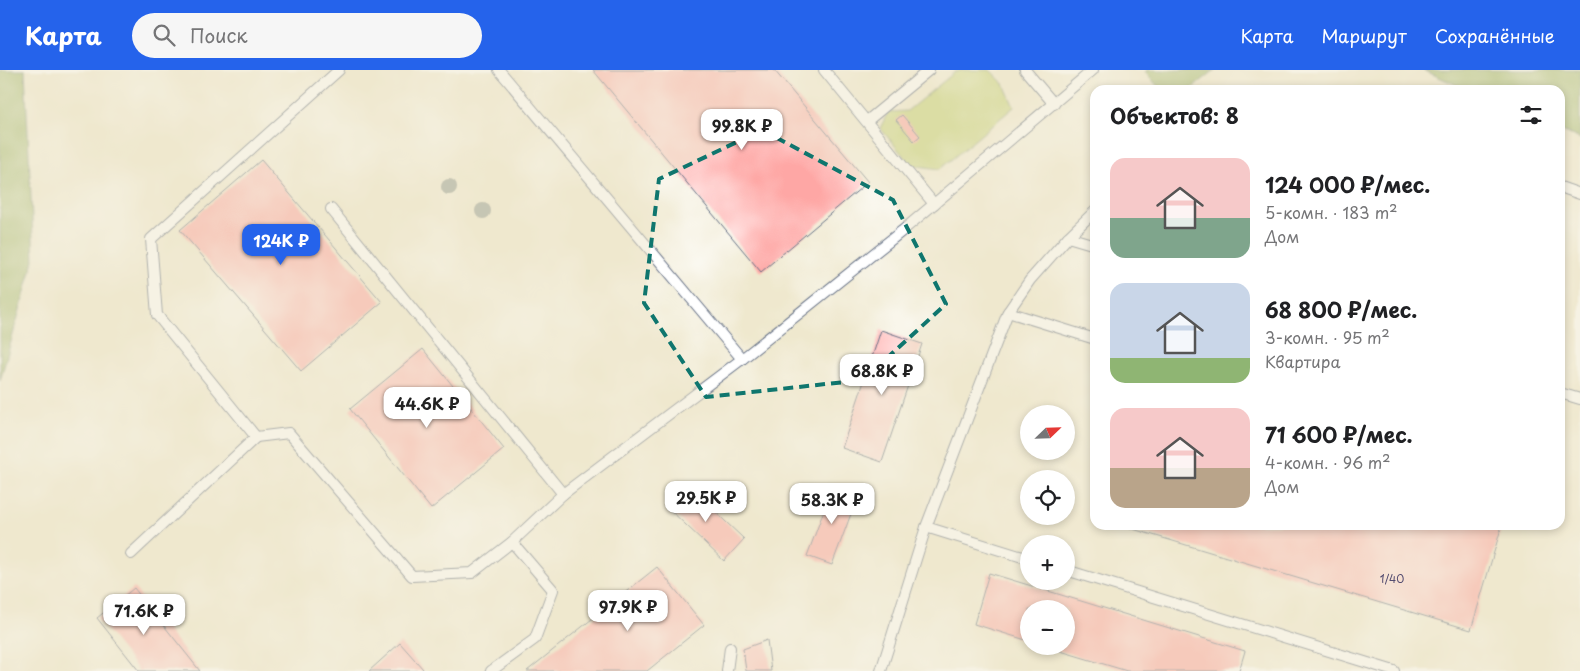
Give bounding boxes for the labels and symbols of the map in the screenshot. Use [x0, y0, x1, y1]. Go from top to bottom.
pin: 99.8K ₽ [696, 108, 788, 151]
pin: 124K ₽ [240, 224, 322, 266]
pin: 68.8K ₽ [836, 354, 928, 396]
pin: 44.6K ₽ [381, 386, 473, 429]
north arrow [1020, 405, 1075, 460]
pin: 29.5K ₽ [660, 480, 752, 523]
pin: 58.3K ₽ [786, 482, 878, 525]
house number: 1/40 [1380, 570, 1404, 587]
pin: 97.9K ₽ [582, 590, 674, 632]
pin: 71.6K ₽ [98, 594, 190, 636]

